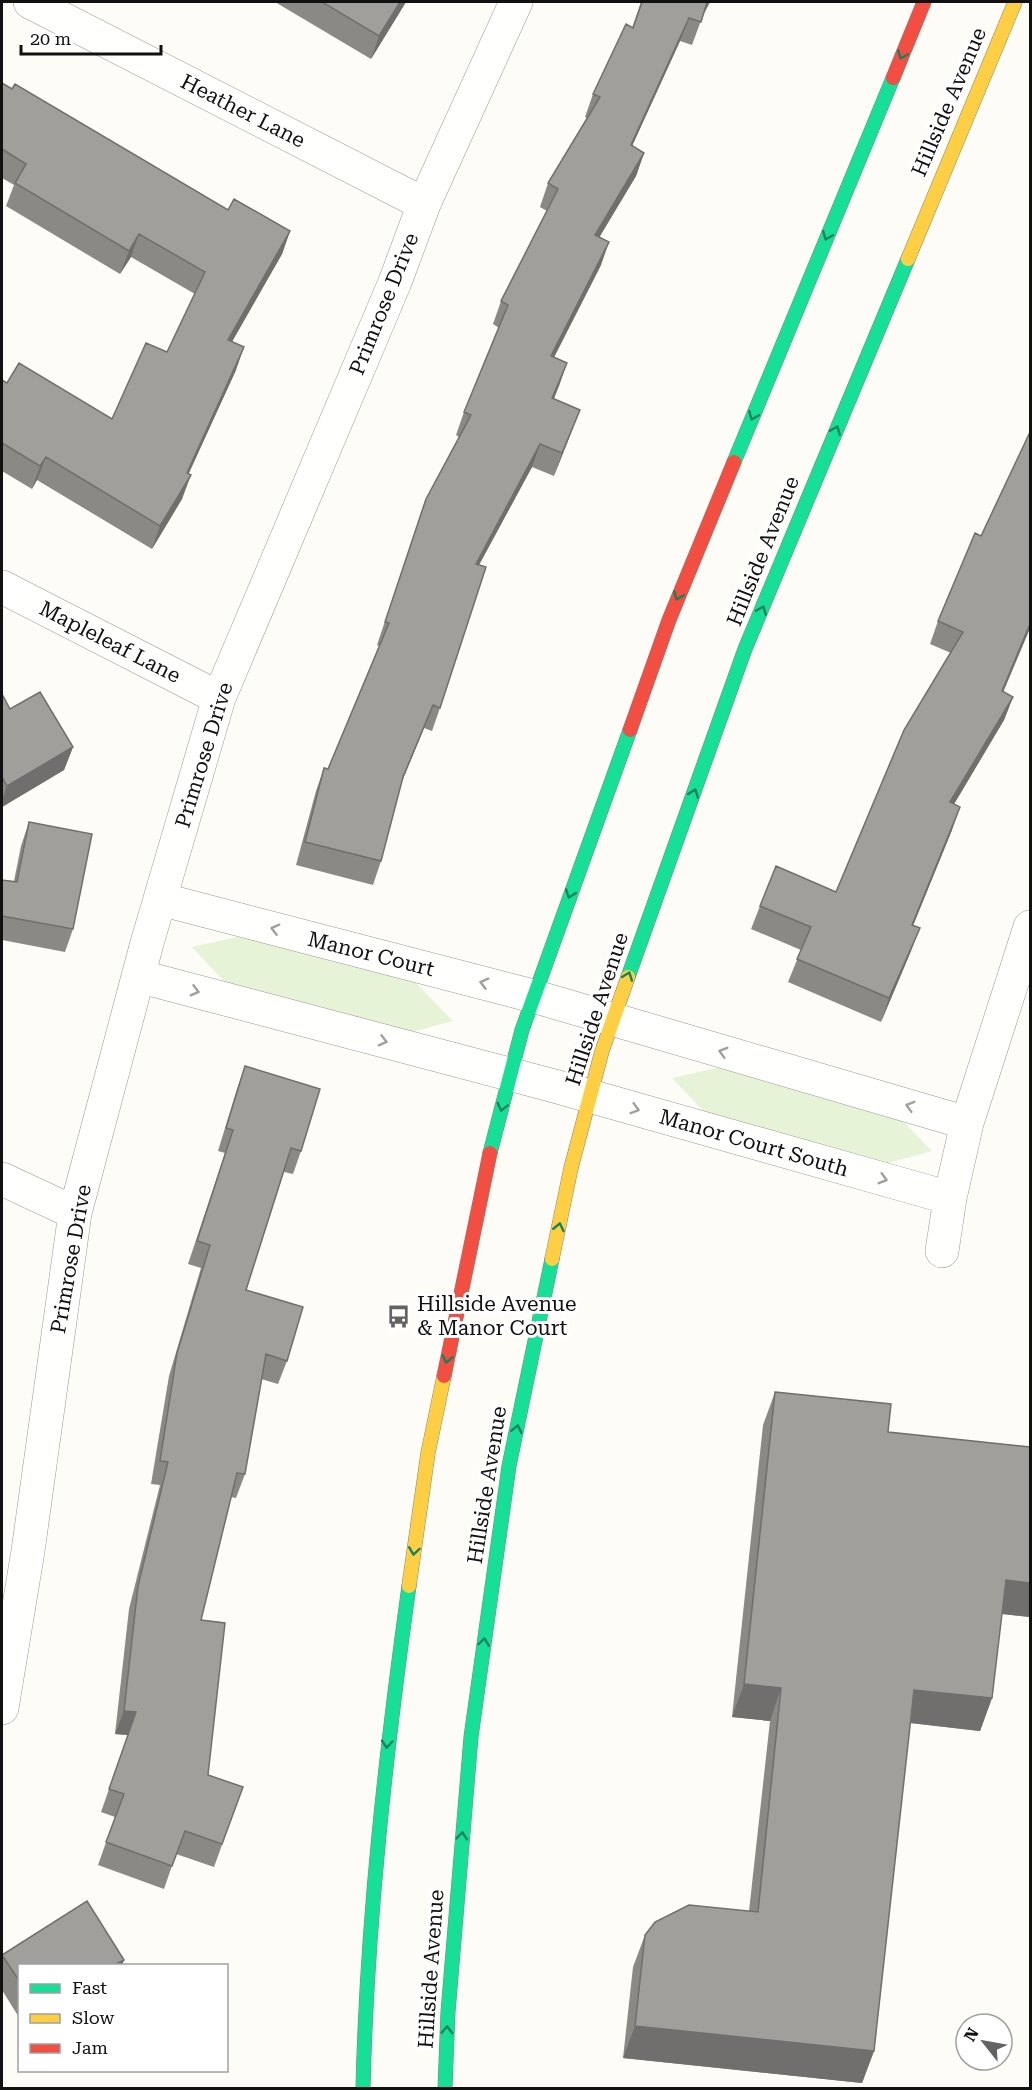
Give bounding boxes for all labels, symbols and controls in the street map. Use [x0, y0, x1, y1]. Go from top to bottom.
scale bar [21, 18, 160, 56]
street label: Hillside Avenue [907, 24, 991, 180]
text: 20 m [30, 28, 71, 49]
one-way arrow [897, 49, 909, 60]
street label: Heather Lane [177, 69, 309, 153]
one-way arrow [822, 229, 834, 240]
street label: Primrose Drive [345, 230, 423, 378]
one-way arrow [748, 410, 760, 421]
one-way arrow [829, 425, 841, 436]
street label: Hillside Avenue [722, 473, 804, 629]
one-way arrow [673, 590, 685, 601]
street label: Mapleleaf Lane [35, 596, 185, 688]
one-way arrow [755, 605, 767, 616]
street label: Primrose Drive [170, 679, 238, 831]
one-way arrow [686, 788, 699, 799]
one-way arrow [565, 888, 577, 899]
one-way arrow [270, 924, 281, 936]
street label: Manor Court [305, 927, 437, 981]
street label: Hillside Avenue [561, 929, 633, 1089]
one-way arrow [621, 971, 634, 982]
one-way arrow [479, 978, 490, 990]
one-way arrow [189, 984, 200, 996]
one-way arrow [377, 1034, 388, 1046]
one-way arrow [718, 1047, 729, 1059]
one-way arrow [497, 1101, 509, 1112]
one-way arrow [905, 1101, 916, 1113]
one-way arrow [629, 1102, 640, 1114]
street label: Manor Court South [657, 1105, 852, 1182]
one-way arrow [878, 1172, 888, 1185]
street label: Primrose Drive [46, 1183, 96, 1335]
one-way arrow [552, 1222, 565, 1232]
place label: Hillside Avenue & Manor Court [417, 1292, 576, 1340]
bus stop icon: Hillside Avenue & Manor Court [386, 1303, 412, 1329]
one-way arrow [441, 1354, 454, 1364]
street label: Hillside Avenue [463, 1404, 511, 1566]
one-way arrow [510, 1424, 523, 1434]
one-way arrow [408, 1547, 420, 1556]
one-way arrow [478, 1637, 490, 1647]
one-way arrow [381, 1740, 394, 1749]
one-way arrow [455, 1831, 468, 1840]
street label: Hillside Avenue [413, 1889, 449, 2049]
legend [18, 1964, 228, 2072]
text: Fast [72, 1977, 107, 1998]
text: Slow [72, 2007, 114, 2028]
north arrow [954, 2012, 1014, 2072]
text: N [960, 2024, 983, 2045]
one-way arrow [441, 2026, 453, 2035]
text: Jam [72, 2037, 108, 2058]

